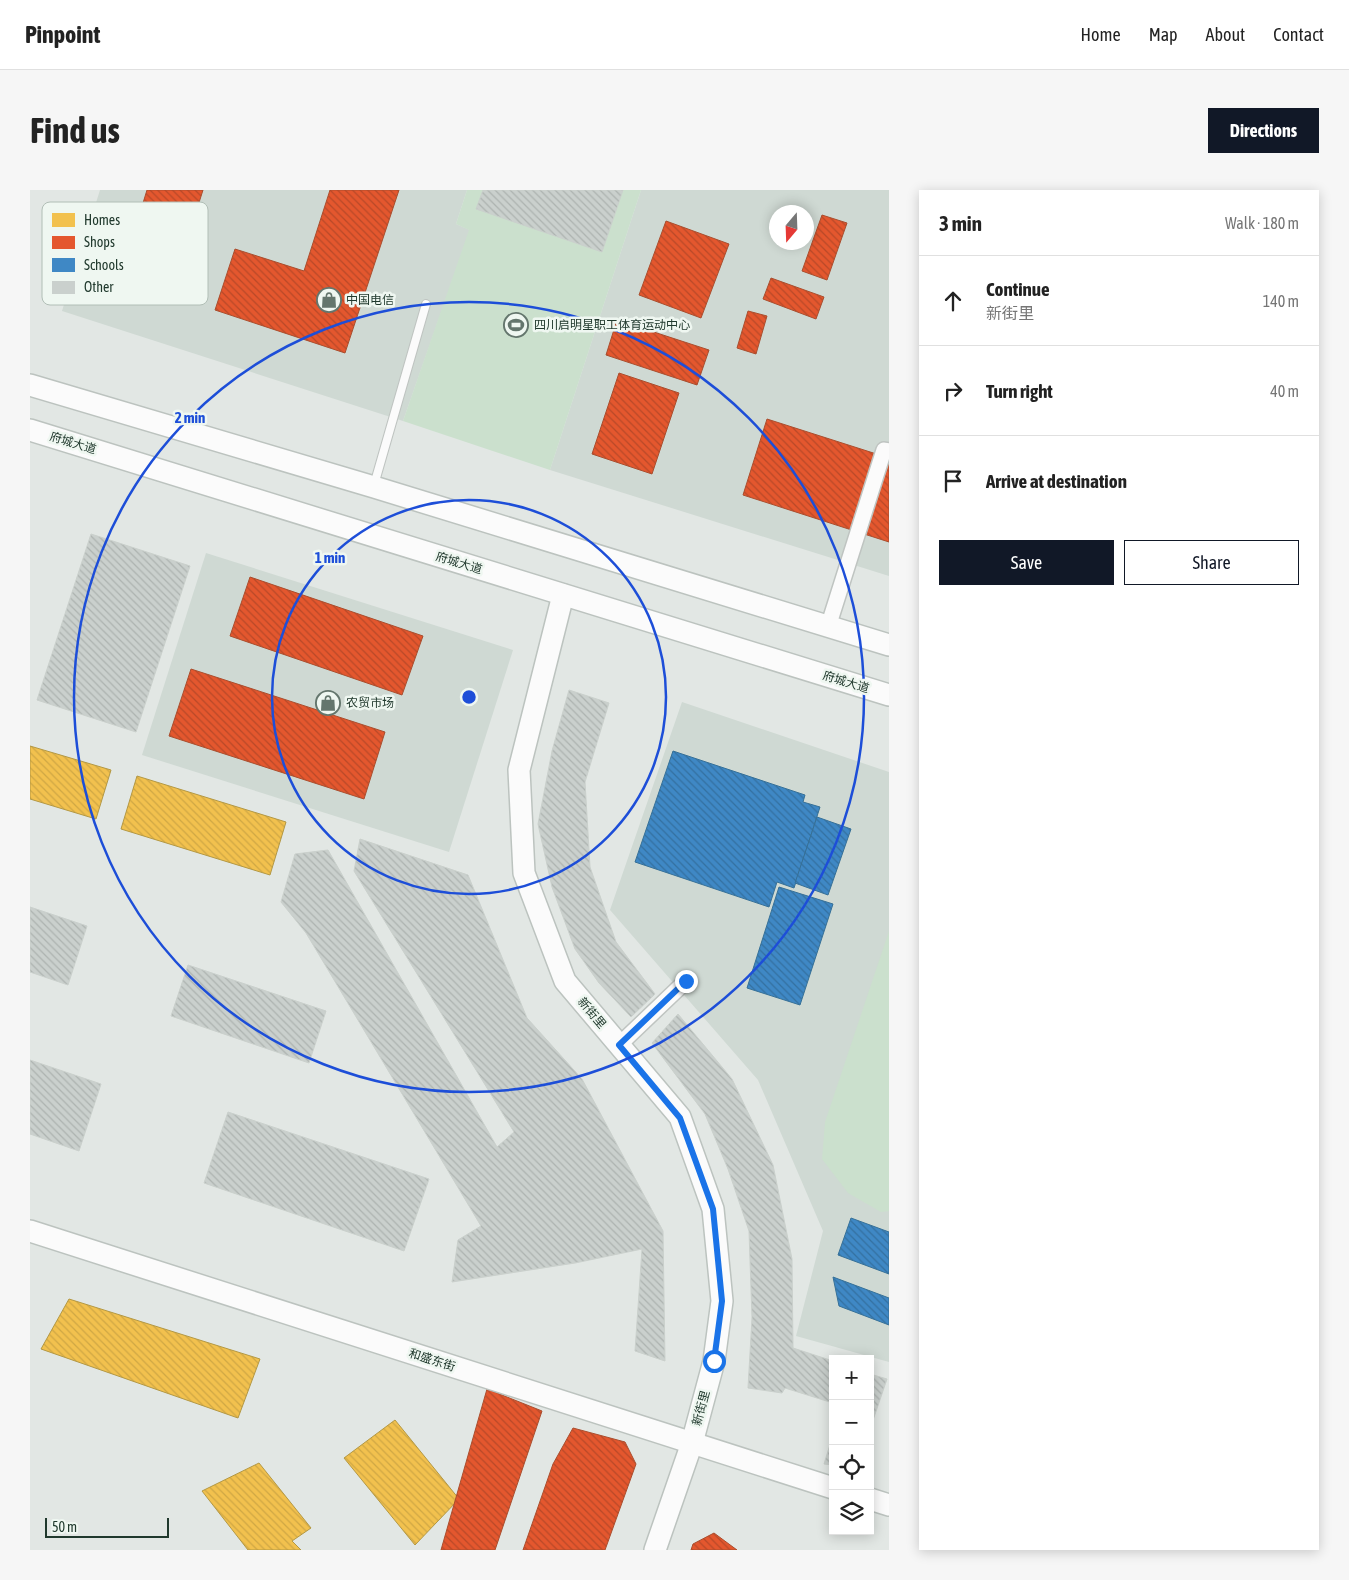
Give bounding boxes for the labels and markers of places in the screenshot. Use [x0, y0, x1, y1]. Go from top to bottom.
shop icon: 中国电信 [316, 287, 342, 313]
place label: 中国电信 [346, 293, 394, 307]
sports icon: 四川启明星职工体育运动中心 [503, 312, 529, 338]
place label: 四川启明星职工体育运动中心 [534, 318, 690, 332]
centre of rings [460, 688, 478, 706]
shop icon: 农贸市场 [315, 690, 341, 716]
place label: 农贸市场 [346, 696, 394, 710]

